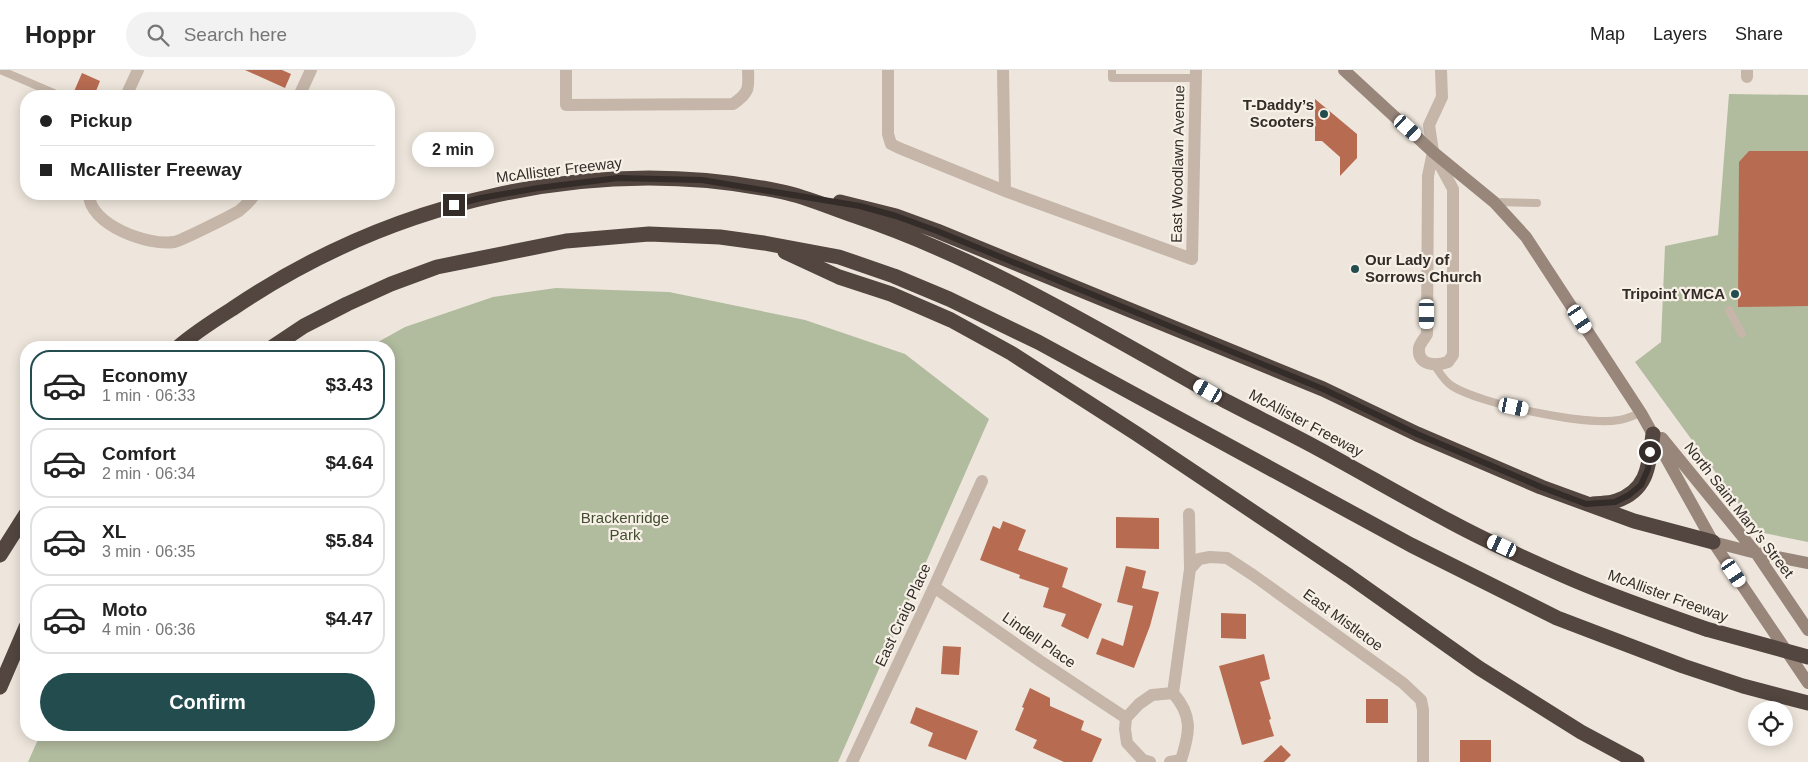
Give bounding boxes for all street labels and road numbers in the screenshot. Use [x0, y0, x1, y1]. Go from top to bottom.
street label: East Woodlawn Avenue [1168, 85, 1187, 243]
street label: McAllister Freeway [495, 153, 623, 186]
street label: McAllister Freeway [1246, 385, 1367, 460]
street label: North Saint Mary's Street [1681, 439, 1798, 581]
street label: East Craig Place [871, 561, 934, 669]
street label: McAllister Freeway [1606, 566, 1731, 625]
street label: East Mistletoe [1300, 585, 1386, 654]
street label: Lindell Place [1000, 608, 1079, 671]

